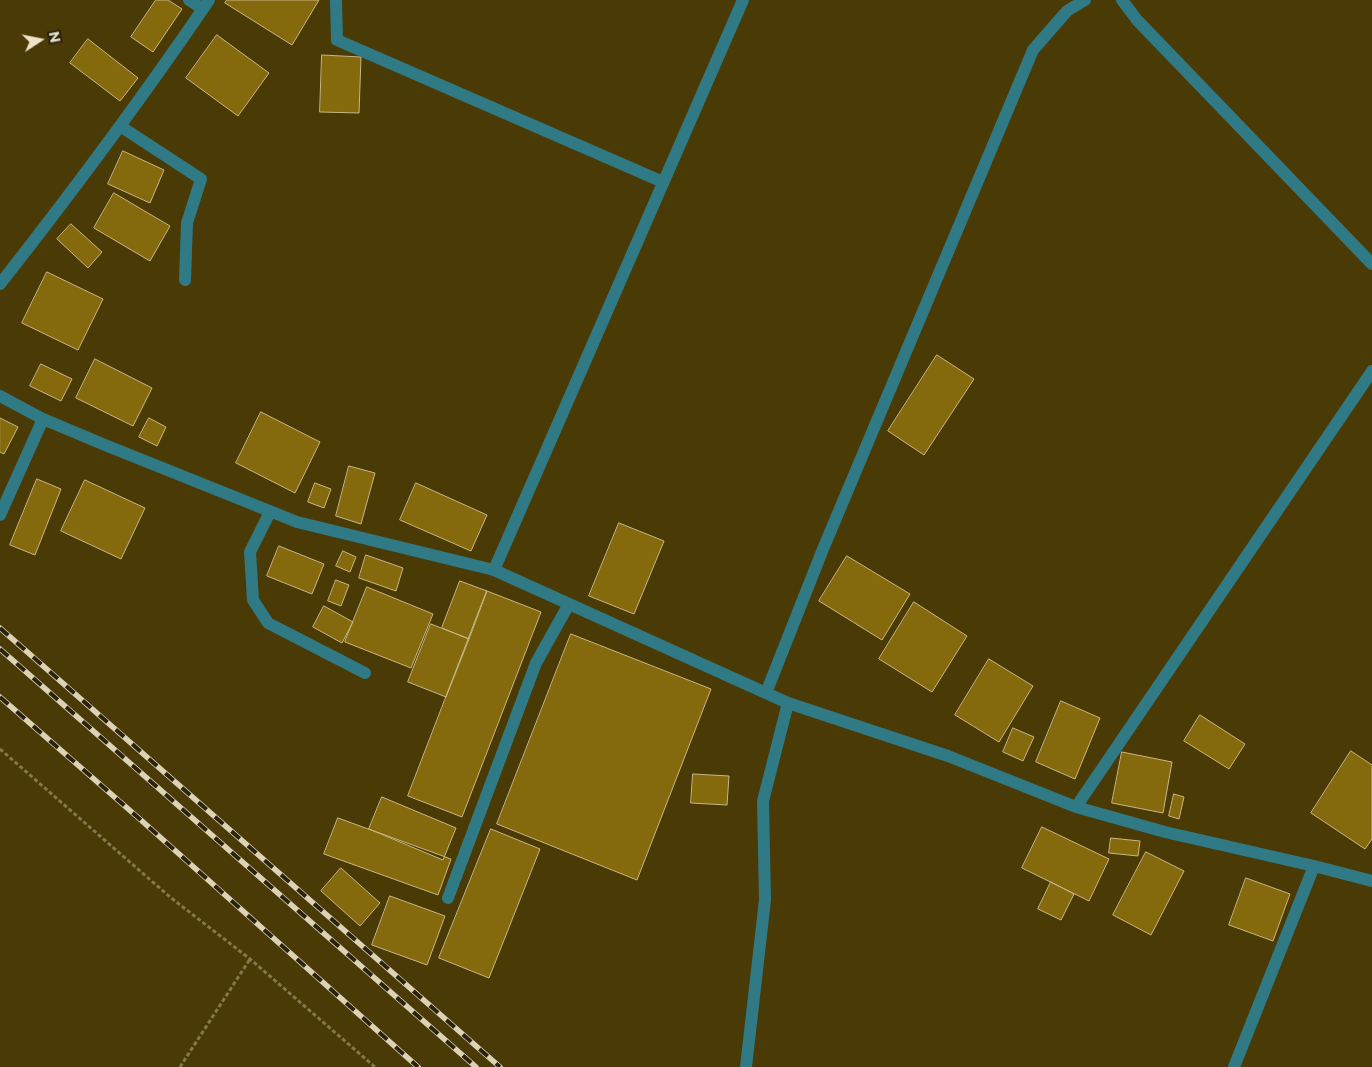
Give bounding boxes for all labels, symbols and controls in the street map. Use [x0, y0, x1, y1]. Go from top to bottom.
north arrow [15, 15, 65, 65]
text: N [45, 30, 65, 44]

